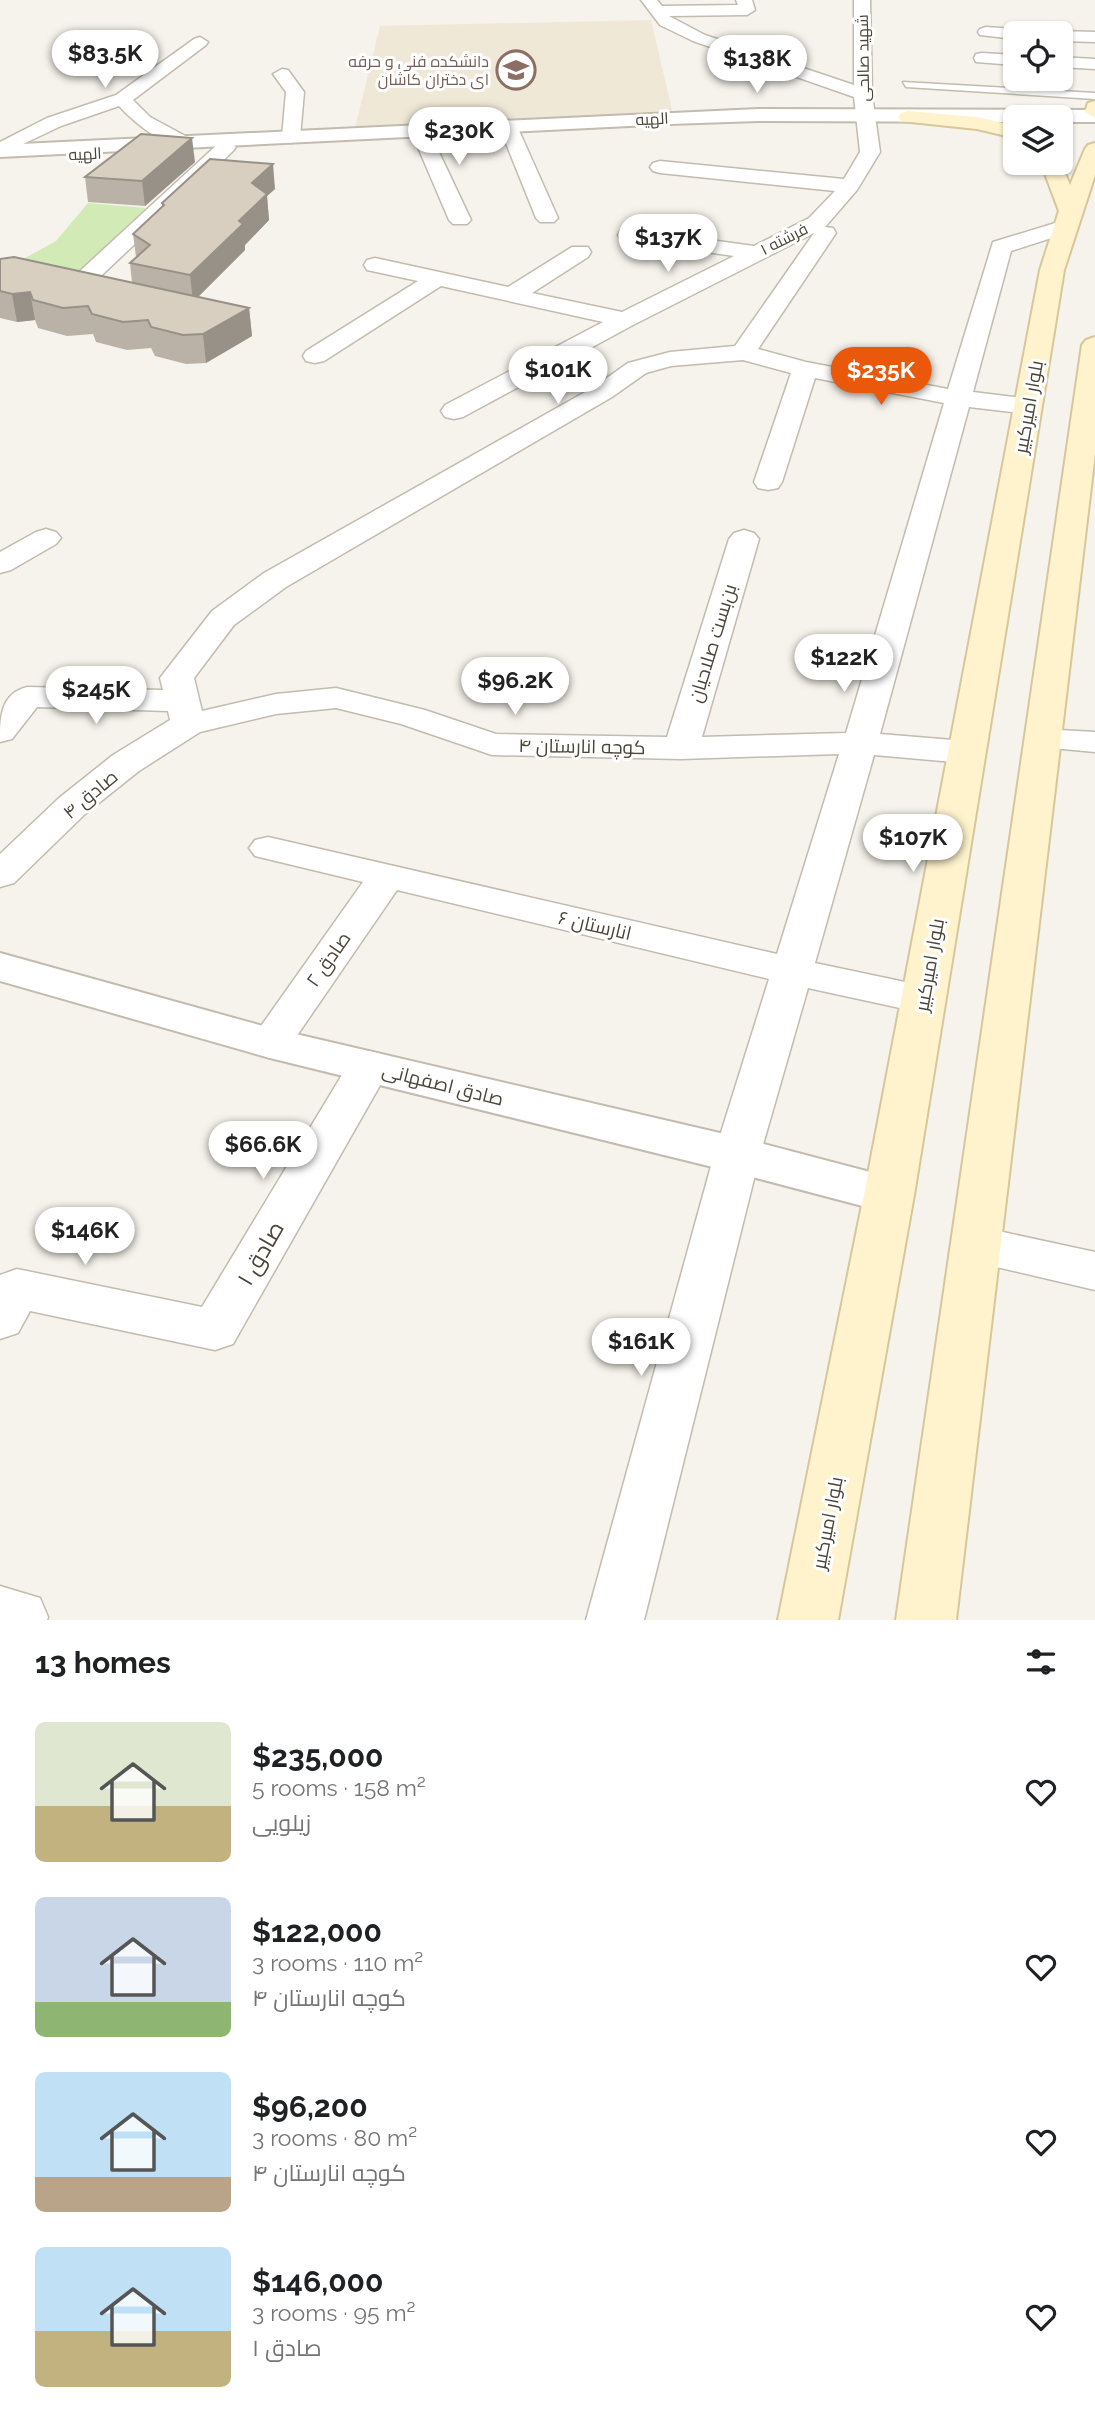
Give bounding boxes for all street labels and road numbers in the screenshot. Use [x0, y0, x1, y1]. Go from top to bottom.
street label: شهید صالحی [853, 14, 874, 102]
street label: الهیه [635, 109, 669, 130]
street label: الهیه [68, 144, 102, 165]
street label: فرشته ۱ [757, 219, 811, 259]
street label: بلوار امیرکبیر [1009, 359, 1048, 456]
street label: بن‌بست صلاحیان [684, 581, 741, 705]
street label: کوچه انارستان ۴ [518, 734, 646, 760]
street label: صادق ۴ [58, 765, 123, 825]
street label: انارستان ۶ [556, 906, 634, 945]
street label: بلوار امیرکبیر [910, 917, 949, 1014]
street label: صادق ۲ [301, 927, 356, 992]
street label: صادق اصفهانی [379, 1058, 506, 1112]
street label: صادق ۱ [231, 1216, 290, 1290]
street label: بلوار امیرکبیر [807, 1475, 848, 1572]

